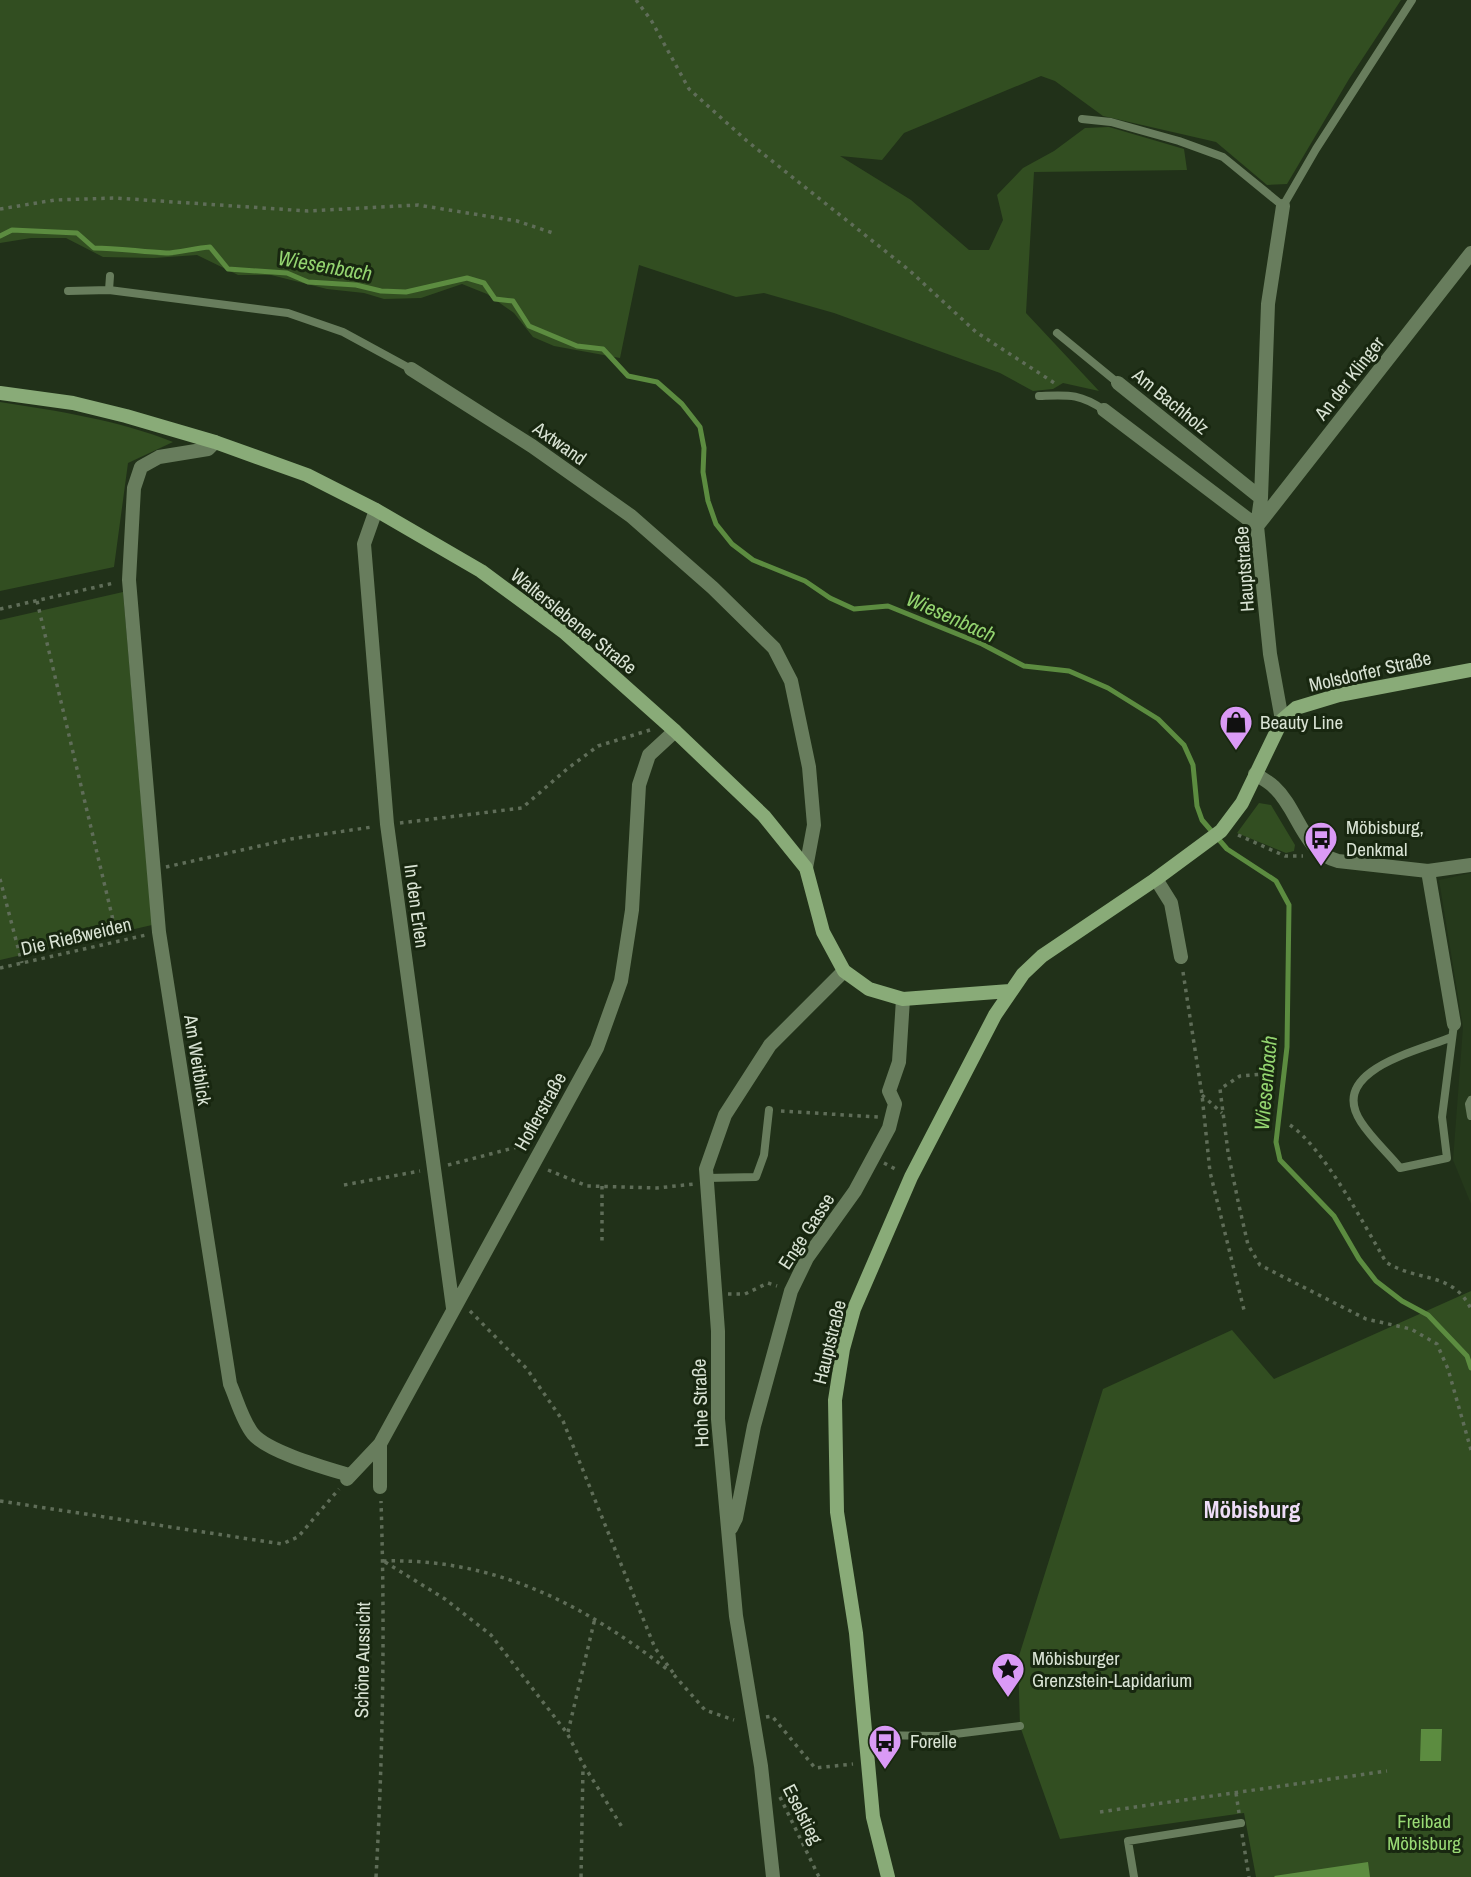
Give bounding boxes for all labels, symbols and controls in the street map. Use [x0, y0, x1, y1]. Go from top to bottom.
water label: Wiesenbach [276, 243, 375, 288]
street label: An der Klinger [1307, 330, 1390, 426]
street label: Am Bachholz [1126, 361, 1215, 440]
street label: Axtwand [527, 415, 592, 471]
street label: Hauptstraße [1228, 525, 1260, 613]
street label: Walterslebener Straße [505, 562, 643, 680]
water label: Wiesenbach [902, 584, 1001, 649]
street label: Molsdorfer Straße [1306, 644, 1434, 698]
shop icon: Beauty Line [1217, 703, 1255, 752]
place label: Beauty Line [1260, 709, 1343, 735]
place label: Möbisburg, Denkmal [1346, 814, 1424, 862]
bus stop icon: Möbisburg, Denkmal [1302, 819, 1340, 868]
street label: In den Erlen [398, 863, 436, 949]
street label: Die Rießweiden [18, 911, 134, 961]
street label: Am Weitblick [178, 1012, 218, 1107]
water label: Wiesenbach [1247, 1034, 1284, 1132]
street label: Hoflerstraße [508, 1067, 572, 1155]
street label: Enge Gasse [772, 1188, 840, 1274]
street label: Hauptstraße [806, 1297, 852, 1387]
street label: Hohe Straße [685, 1358, 715, 1448]
district label: Möbisburg [1204, 1494, 1301, 1525]
street label: Schöne Aussicht [348, 1601, 376, 1718]
place label: Möbisburger Grenzstein-Lapidarium [1032, 1645, 1192, 1693]
place icon: Möbisburger Grenzstein-Lapidarium [989, 1650, 1027, 1699]
bus stop icon: Forelle [866, 1722, 904, 1771]
place label: Forelle [910, 1728, 957, 1754]
street label: Eselstieg [777, 1780, 829, 1849]
park label: Freibad Möbisburg [1387, 1808, 1461, 1856]

